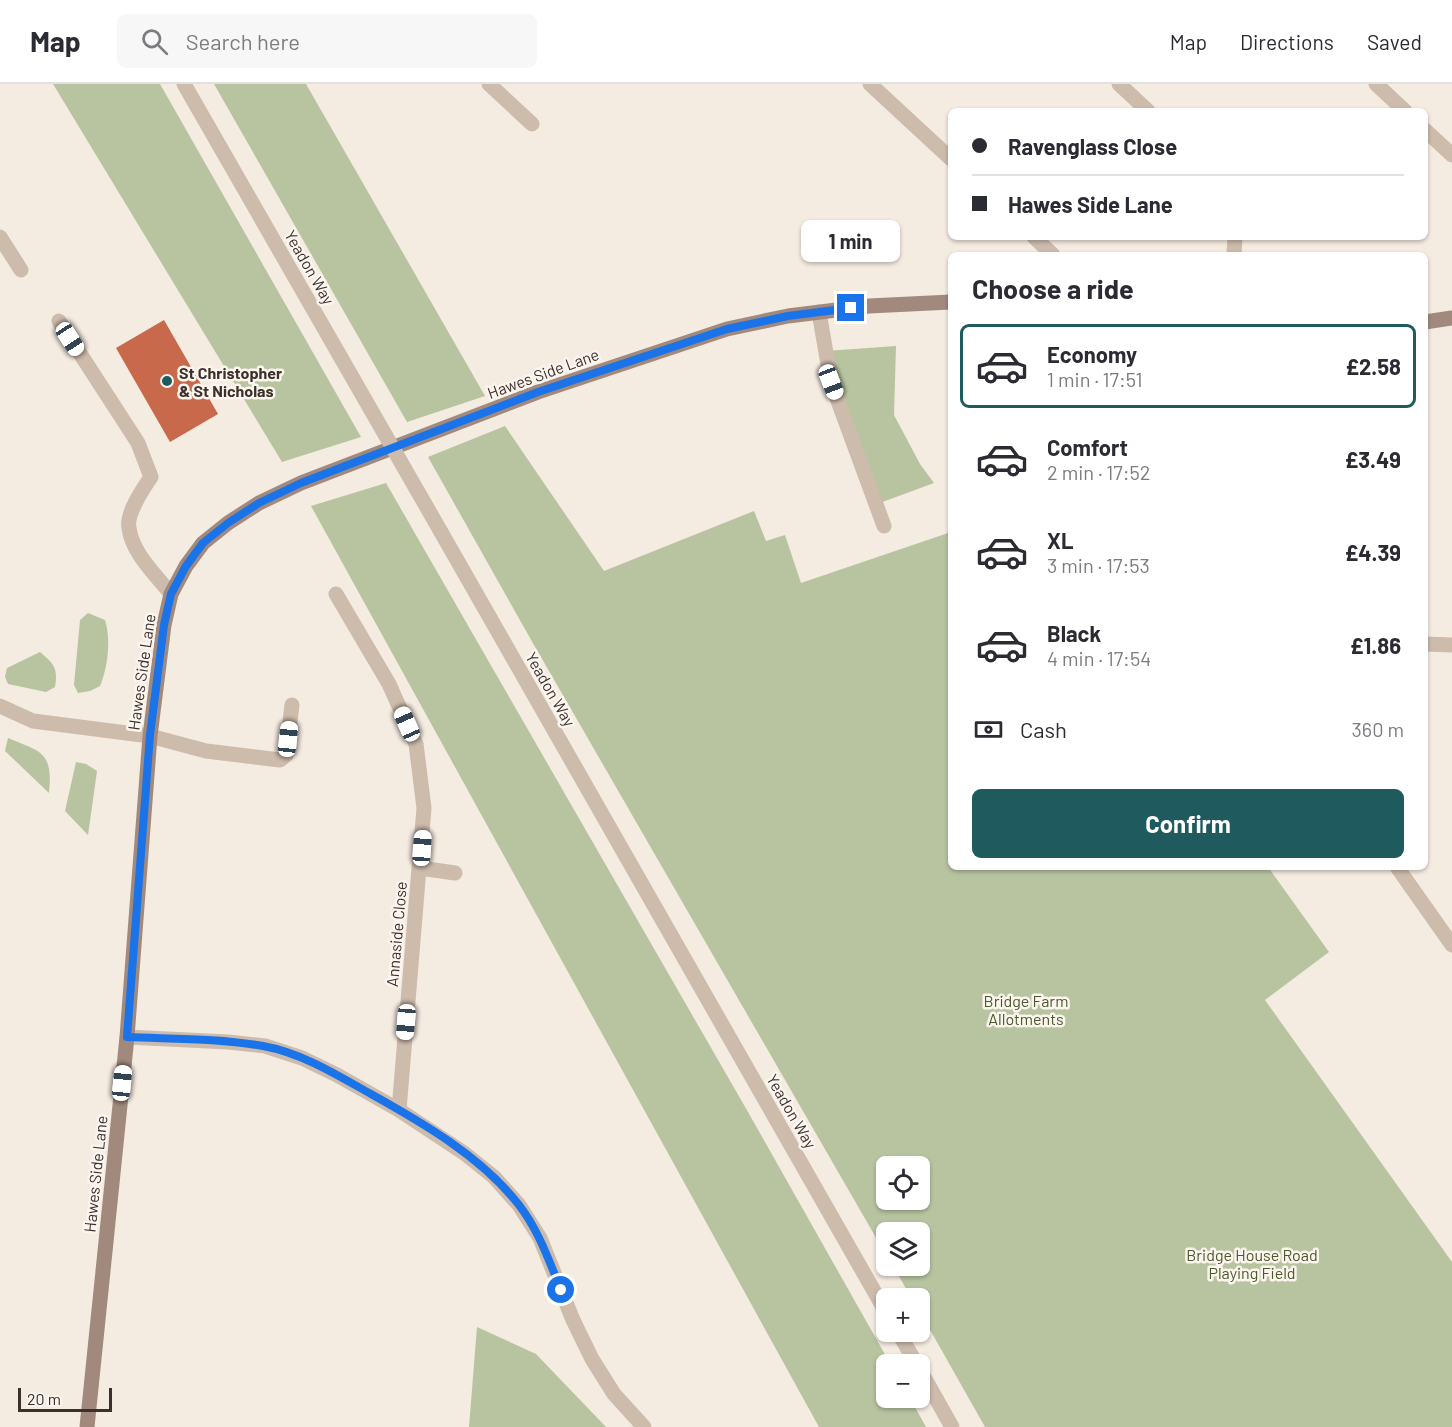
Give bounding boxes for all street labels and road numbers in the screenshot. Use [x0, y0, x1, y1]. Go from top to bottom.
street label: Yeadon Way [281, 226, 339, 308]
street label: Hawes Side Lane [485, 344, 601, 402]
street label: Hawes Side Lane [123, 613, 159, 731]
street label: Yeadon Way [522, 648, 580, 730]
street label: Annaside Close [382, 881, 410, 987]
street label: Yeadon Way [763, 1070, 821, 1152]
street label: Hawes Side Lane [79, 1115, 111, 1233]

